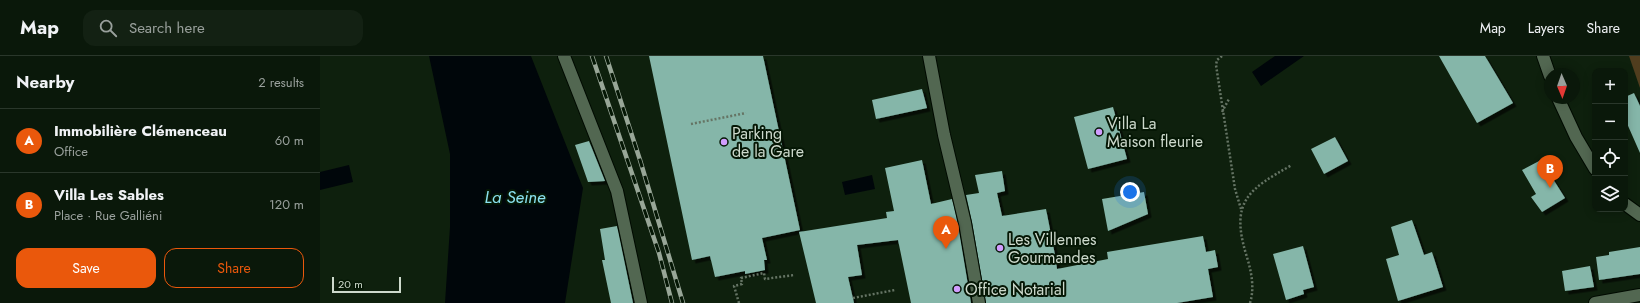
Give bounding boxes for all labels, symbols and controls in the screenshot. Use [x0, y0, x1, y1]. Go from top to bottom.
search box [83, 10, 363, 46]
text: Map [20, 14, 59, 41]
icon: search [97, 17, 119, 39]
text: Search here [129, 17, 205, 39]
text: Map [1480, 18, 1506, 38]
text: Layers [1528, 18, 1564, 38]
text: Share [1586, 18, 1620, 38]
north arrow [1544, 68, 1580, 104]
map controls [1592, 68, 1628, 212]
button: + [1592, 68, 1628, 104]
text: Nearby [16, 70, 74, 94]
text: 2 results [258, 73, 304, 92]
button: − [1592, 104, 1628, 140]
place label: Villa La Maison fleurie [1107, 112, 1203, 153]
text: Immobilière Clémenceau [54, 120, 227, 142]
place label: Parking de la Gare [732, 122, 804, 163]
marker: Villa La Maison fleurie [1094, 127, 1104, 137]
text: A [24, 131, 34, 150]
text: 60 m [275, 131, 304, 150]
marker: Parking de la Gare [719, 137, 729, 147]
button: locate [1592, 140, 1628, 176]
text: Office [54, 142, 88, 161]
pin: B [1537, 155, 1563, 188]
button: layers [1592, 176, 1628, 212]
your location [1120, 182, 1140, 202]
text: Villa Les Sables [54, 184, 164, 206]
water label: La Seine [485, 185, 546, 209]
text: B [25, 195, 33, 214]
text: 120 m [269, 195, 304, 214]
text: Place · Rue Galliéni [54, 206, 162, 225]
pin: A [933, 216, 959, 249]
place label: Les Villennes Gourmandes [1008, 228, 1097, 269]
marker: Les Villennes Gourmandes [995, 243, 1005, 253]
button: Save [16, 248, 156, 288]
button: Share [164, 248, 304, 288]
scale bar [332, 275, 401, 294]
text: 20 m [338, 276, 363, 292]
place label: Office Notarial [965, 278, 1065, 301]
marker: Office Notarial [952, 284, 962, 294]

